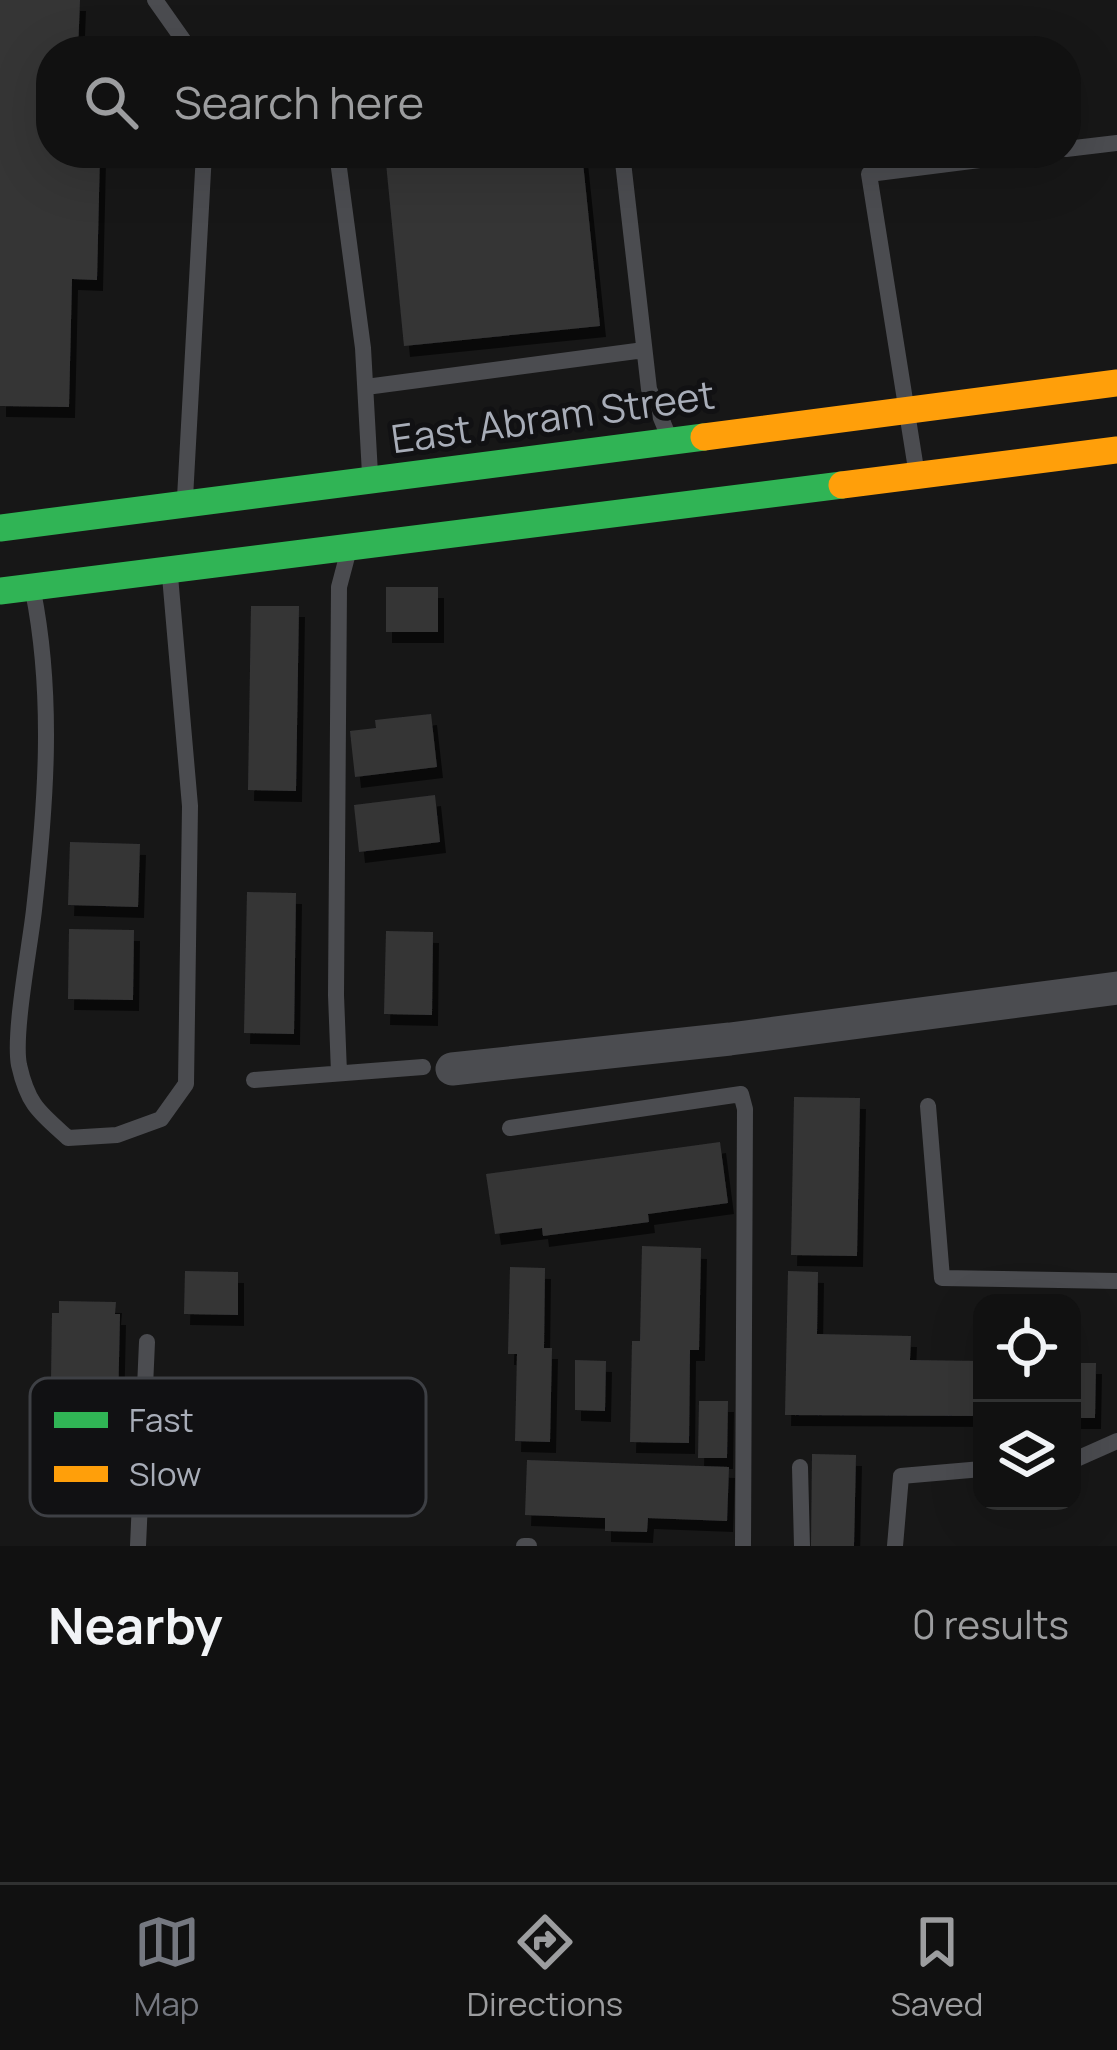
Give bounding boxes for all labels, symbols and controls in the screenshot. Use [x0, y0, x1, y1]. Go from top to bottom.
search box [36, 36, 1081, 168]
icon: search [78, 69, 144, 135]
text: Search here [174, 71, 424, 133]
street label: East Abram Street [388, 367, 718, 465]
map controls [973, 1294, 1081, 1510]
button: locate [973, 1294, 1081, 1402]
legend [30, 1378, 426, 1516]
text: Fast [129, 1397, 194, 1442]
button: layers [973, 1402, 1081, 1510]
text: Slow [129, 1451, 201, 1496]
text: Nearby [48, 1590, 223, 1659]
text: 0 results [912, 1597, 1069, 1651]
tab: Map [134, 1909, 200, 2026]
tab: Directions [467, 1909, 623, 2026]
tab: Saved [890, 1909, 983, 2026]

